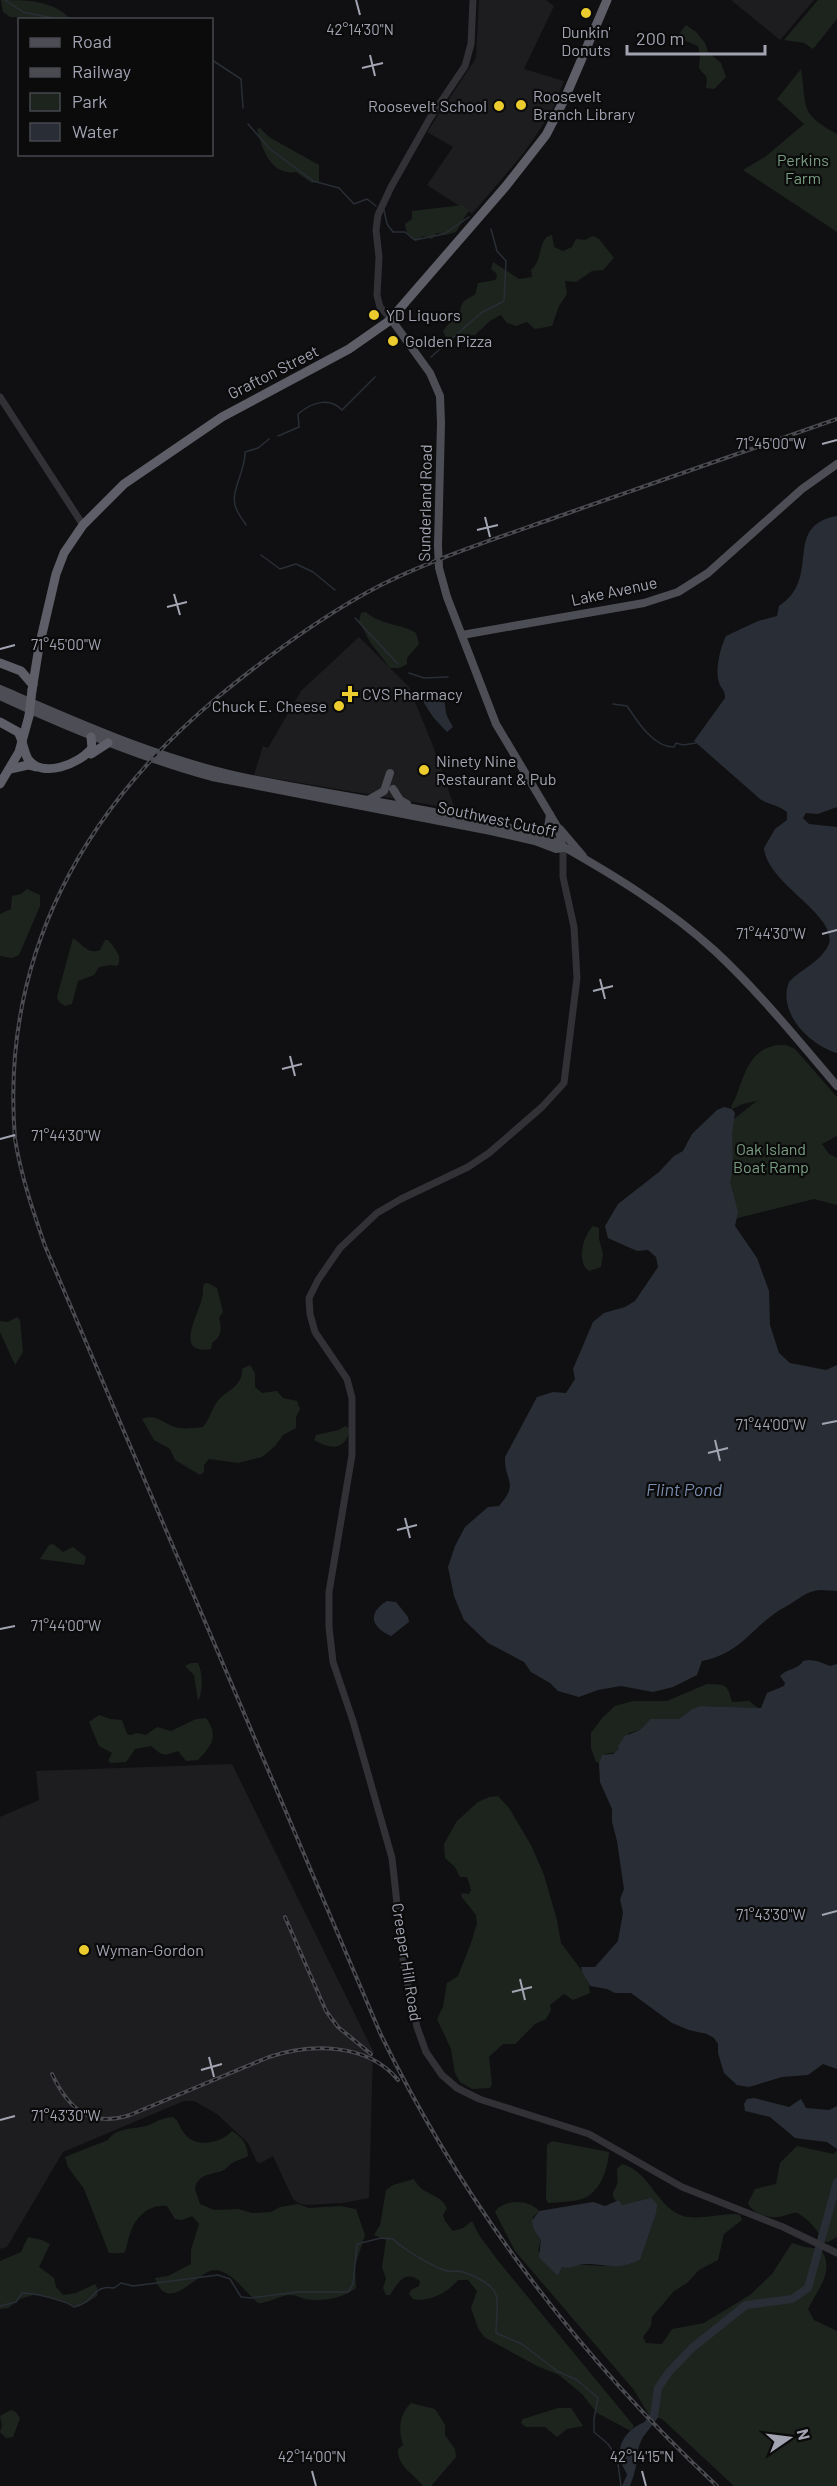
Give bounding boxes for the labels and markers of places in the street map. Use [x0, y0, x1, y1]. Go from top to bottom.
marker: Dunkin' Donuts [579, 6, 593, 20]
place label: Dunkin' Donuts [561, 22, 611, 59]
place label: Roosevelt Branch Library [533, 86, 636, 123]
place label: Roosevelt School [368, 96, 487, 115]
marker: Roosevelt Branch Library [514, 98, 528, 112]
marker: Roosevelt School [492, 99, 506, 113]
place label: YD Liquors [386, 305, 461, 324]
marker: YD Liquors [367, 308, 381, 322]
place label: Golden Pizza [405, 331, 492, 350]
marker: Golden Pizza [386, 334, 400, 348]
place label: CVS Pharmacy [362, 684, 463, 703]
marker: CVS Pharmacy [343, 687, 357, 701]
place label: Chuck E. Cheese [212, 696, 327, 715]
marker: Chuck E. Cheese [332, 699, 346, 713]
place label: Ninety Nine Restaurant & Pub [436, 751, 557, 788]
marker: Ninety Nine Restaurant & Pub [417, 763, 431, 777]
place label: Wyman-Gordon [96, 1940, 204, 1959]
marker: Wyman-Gordon [77, 1943, 91, 1957]

